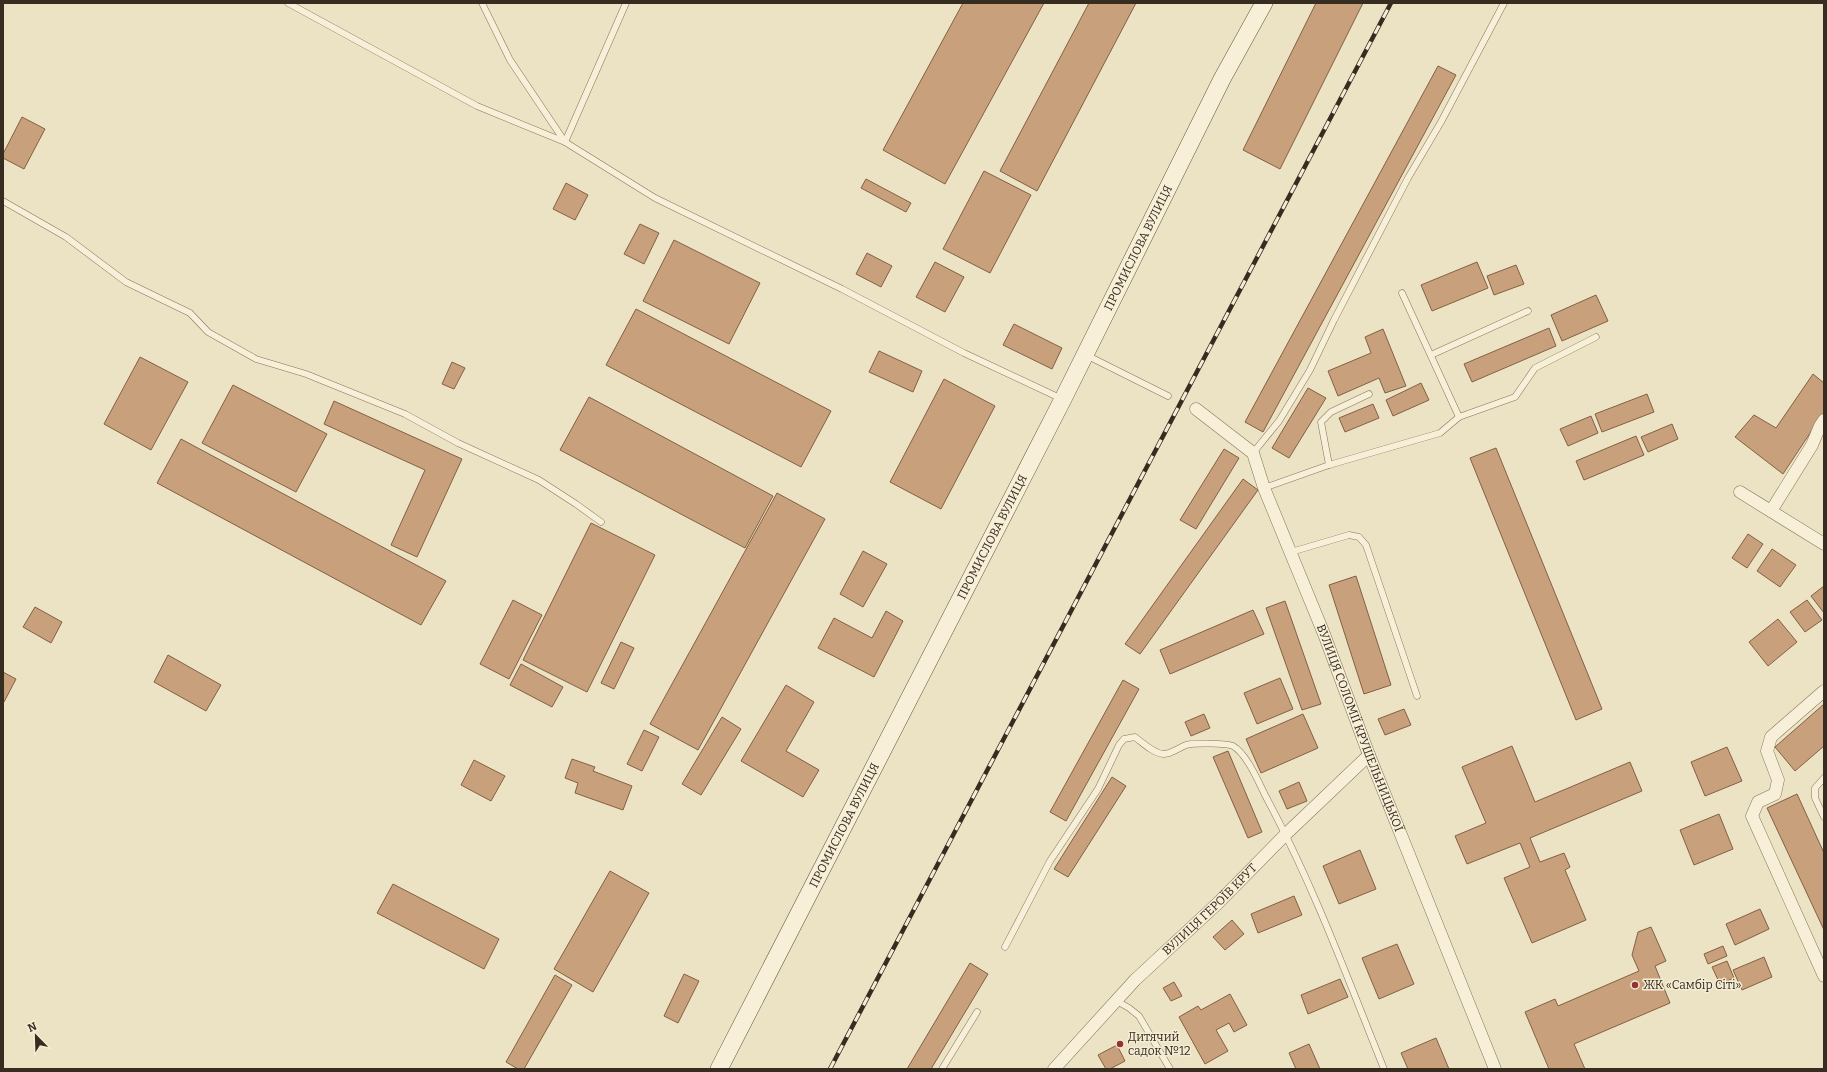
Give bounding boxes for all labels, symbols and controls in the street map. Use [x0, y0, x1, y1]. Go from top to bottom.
street label: ПРОМИСЛОВА ВУЛИЦЯ [1101, 183, 1175, 313]
street label: ПРОМИСЛОВА ВУЛИЦЯ [954, 472, 1030, 602]
street label: ВУЛИЦЯ СОЛОМІЇ КРУШЕЛЬНИЦЬКОЇ [1314, 622, 1407, 833]
street label: ПРОМИСЛОВА ВУЛИЦЯ [806, 760, 882, 890]
street label: ВУЛИЦЯ ГЕРОЇВ КРУТ [1159, 861, 1260, 958]
place label: ЖК «Самбір Сіті» [1643, 978, 1742, 992]
marker: ЖК «Самбір Сіті» [1630, 980, 1640, 990]
north arrow [16, 1016, 56, 1056]
text: N [26, 1019, 39, 1035]
place label: Дитячий садок №12 [1128, 1030, 1191, 1058]
marker: Дитячий садок №12 [1115, 1039, 1125, 1049]

